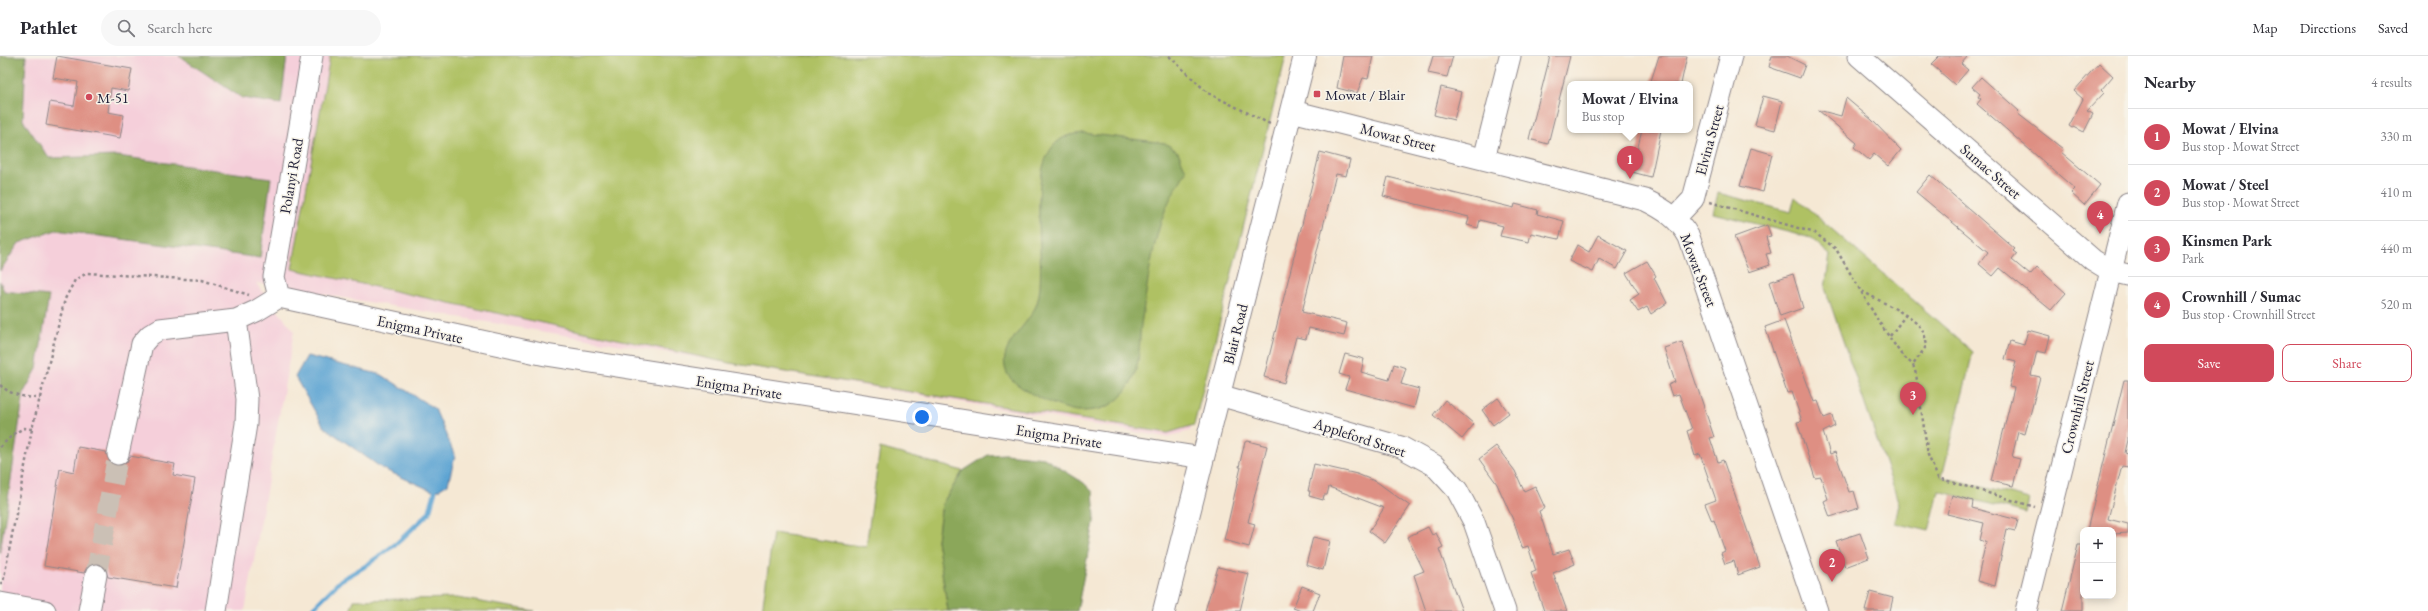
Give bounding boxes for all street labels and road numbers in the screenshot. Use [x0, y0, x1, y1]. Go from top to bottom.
street label: Elvina Street [1690, 102, 1728, 177]
street label: Mowat Street [1358, 118, 1438, 156]
street label: Polanyi Road [275, 136, 307, 215]
street label: Sumac Street [1957, 139, 2026, 203]
street label: Mowat Street [1676, 231, 1722, 310]
street label: Blair Road [1218, 301, 1252, 366]
street label: Enigma Private [375, 311, 465, 347]
street label: Crownhill Street [2056, 358, 2098, 456]
street label: Enigma Private [695, 371, 784, 403]
street label: Appleford Street [1311, 413, 1409, 461]
street label: Enigma Private [1015, 420, 1104, 452]

